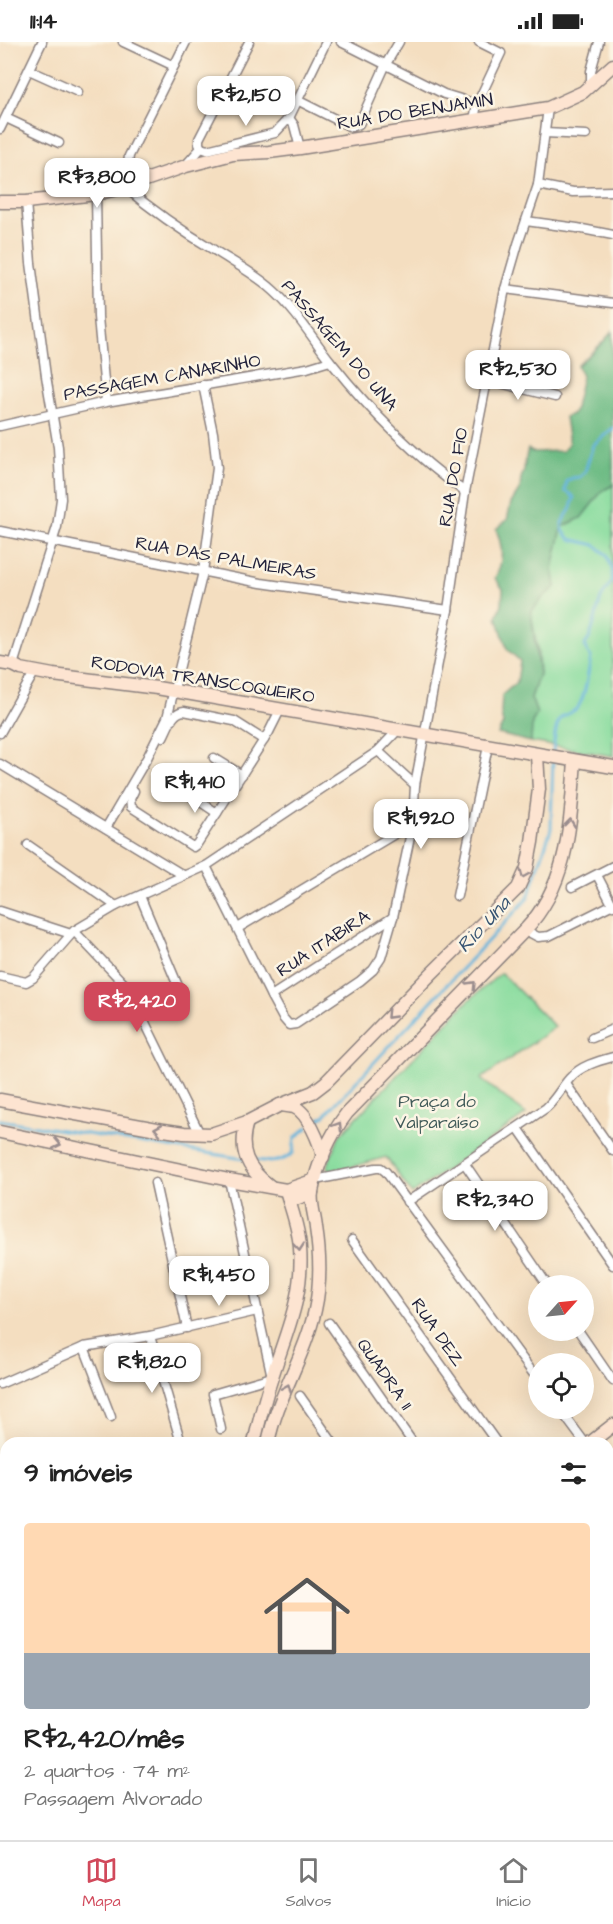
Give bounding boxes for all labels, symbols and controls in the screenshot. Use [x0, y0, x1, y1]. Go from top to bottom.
text: 11:14 [30, 6, 57, 37]
pin: R$2,150 [191, 76, 301, 127]
text: R$2,150 [211, 81, 281, 109]
street label: RUA DO BENJAMIN [335, 87, 495, 136]
pin: R$3,800 [42, 158, 152, 209]
text: R$3,800 [58, 163, 136, 191]
street label: PASSAGEM DO UNA [275, 274, 404, 417]
street label: PASSAGEM CANARINHO [62, 348, 263, 407]
pin: R$2,530 [463, 350, 573, 401]
text: R$2,530 [479, 355, 557, 383]
street label: RUA DO FIO [433, 426, 474, 528]
street label: RUA DAS PALMEIRAS [133, 530, 318, 587]
street label: RODOVIA TRANSCOQUEIRO [89, 649, 316, 710]
pin: R$1,410 [140, 763, 250, 814]
text: R$1,410 [165, 768, 225, 796]
pin: R$1,920 [366, 799, 476, 850]
text: R$1,920 [388, 804, 454, 832]
one-way arrow [563, 818, 576, 828]
one-way arrow [519, 868, 531, 879]
water label: Rio Una [450, 890, 518, 959]
street label: RUA ITABIRA [272, 904, 375, 983]
pin: R$2,420 [82, 982, 192, 1033]
one-way arrow [465, 982, 476, 993]
text: R$2,420 [98, 987, 176, 1015]
one-way arrow [387, 1008, 398, 1019]
park label: Praça do Valparaíso [395, 1089, 479, 1135]
one-way arrow [330, 1122, 342, 1132]
one-way arrow [154, 1123, 164, 1136]
one-way arrow [52, 1136, 62, 1149]
pin: R$2,340 [440, 1181, 550, 1232]
text: R$2,340 [457, 1186, 533, 1214]
one-way arrow [292, 1242, 305, 1251]
pin: R$1,450 [164, 1256, 274, 1307]
text: R$1,450 [183, 1261, 255, 1289]
north arrow [528, 1275, 594, 1341]
map controls [528, 1275, 594, 1419]
street label: RUA DEZ [405, 1293, 470, 1371]
street label: QUADRA 11 [351, 1333, 418, 1415]
pin: R$1,820 [97, 1343, 207, 1394]
text: R$1,820 [118, 1348, 186, 1376]
button: locate [528, 1353, 594, 1419]
one-way arrow [280, 1383, 292, 1394]
text: 9 imóveis [24, 1455, 133, 1491]
icon: filters [557, 1457, 590, 1490]
icon: home [253, 1562, 361, 1670]
text: R$2,420/mês [24, 1721, 185, 1757]
text: 2 quartos · 74 m² [24, 1757, 190, 1785]
text: Passagem Alvorado [24, 1785, 202, 1813]
tab: Mapa [82, 1854, 121, 1912]
tab: Salvos [285, 1854, 332, 1912]
tab: Início [496, 1854, 531, 1912]

